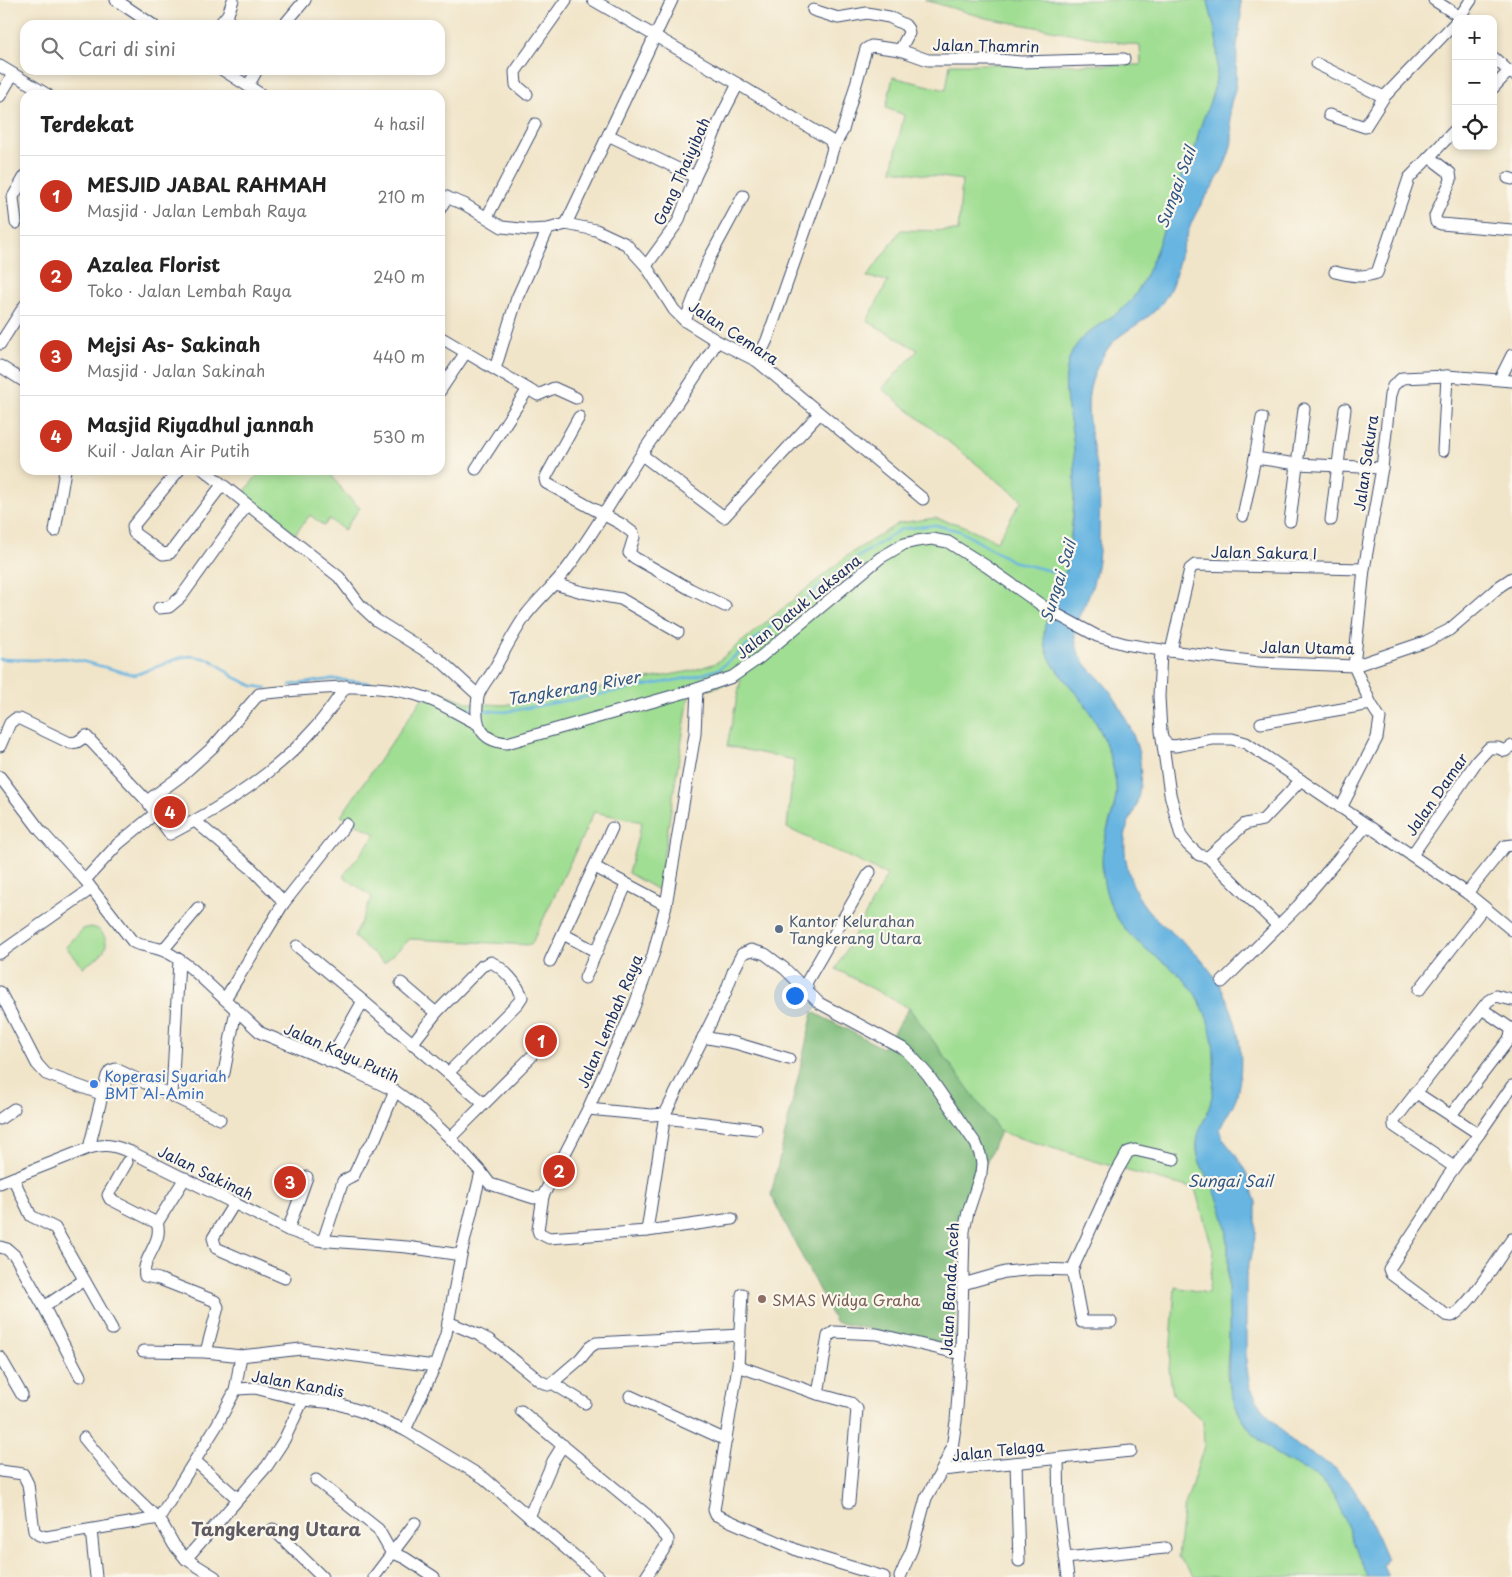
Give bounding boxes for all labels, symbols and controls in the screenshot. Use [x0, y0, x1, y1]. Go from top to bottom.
map controls [1452, 15, 1497, 150]
button: + [1452, 15, 1497, 60]
search box [20, 20, 445, 75]
street label: Jalan Thamrin [933, 33, 1039, 57]
icon: search [38, 34, 66, 62]
text: Cari di sini [78, 34, 176, 62]
button: − [1452, 60, 1497, 105]
button: locate [1452, 105, 1497, 150]
text: Terdekat [40, 107, 134, 139]
text: 4 hasil [374, 111, 425, 135]
street label: Gang Thaiyibah [647, 113, 715, 229]
water label: Sungai Sail [1149, 140, 1202, 231]
text: MESJID JABAL RAHMAH [87, 170, 327, 198]
text: 1 [52, 184, 60, 208]
text: 210 m [377, 184, 425, 208]
text: Masjid · Jalan Lembah Raya [87, 198, 306, 222]
text: Azalea Florist [87, 250, 220, 278]
text: 2 [50, 264, 62, 288]
text: 240 m [373, 264, 425, 288]
text: Toko · Jalan Lembah Raya [87, 278, 292, 302]
street label: Jalan Cemara [684, 294, 784, 370]
text: Mejsi As- Sakinah [87, 330, 260, 358]
text: 3 [51, 344, 61, 368]
text: 440 m [373, 344, 425, 368]
text: Masjid · Jalan Sakinah [87, 358, 265, 382]
text: Masjid Riyadhul jannah [87, 410, 314, 438]
street label: Jalan Sakura [1347, 413, 1383, 513]
text: 4 [51, 424, 61, 448]
text: 530 m [372, 424, 425, 448]
text: Kuil · Jalan Air Putih [87, 438, 250, 462]
water label: Sungai Sail [1033, 534, 1082, 625]
street label: Jalan Sakura I [1211, 540, 1317, 564]
street label: Jalan Datuk Laksana [730, 548, 866, 664]
street label: Jalan Utama [1259, 635, 1355, 659]
water label: Tangkerang River [505, 663, 644, 711]
street label: Jalan Damar [1399, 748, 1473, 840]
pin: 4 [154, 793, 186, 831]
place label: Kantor Kelurahan Tangkerang Utara [789, 909, 922, 949]
marker: Kantor Kelurahan Tangkerang Utara [773, 923, 785, 935]
street label: Jalan Lembah Raya [570, 950, 648, 1091]
your location [782, 983, 808, 1009]
street label: Jalan Kayu Putih [281, 1016, 403, 1088]
pin: 1 [525, 1022, 557, 1060]
place label: Koperasi Syariah BMT Al-Amin [104, 1064, 227, 1104]
marker: Koperasi Syariah BMT Al-Amin [88, 1078, 100, 1090]
street label: Jalan Sakinah [154, 1139, 258, 1205]
pin: 2 [543, 1152, 575, 1190]
pin: 3 [274, 1163, 306, 1201]
water label: Sungai Sail [1187, 1168, 1275, 1192]
street label: Jalan Banda Aceh [934, 1222, 964, 1356]
place label: SMAS Widya Graha [772, 1288, 921, 1311]
marker: SMAS Widya Graha [756, 1293, 768, 1305]
street label: Jalan Kandis [250, 1364, 346, 1402]
street label: Jalan Telaga [951, 1434, 1046, 1466]
district label: Tangkerang Utara [191, 1515, 361, 1542]

